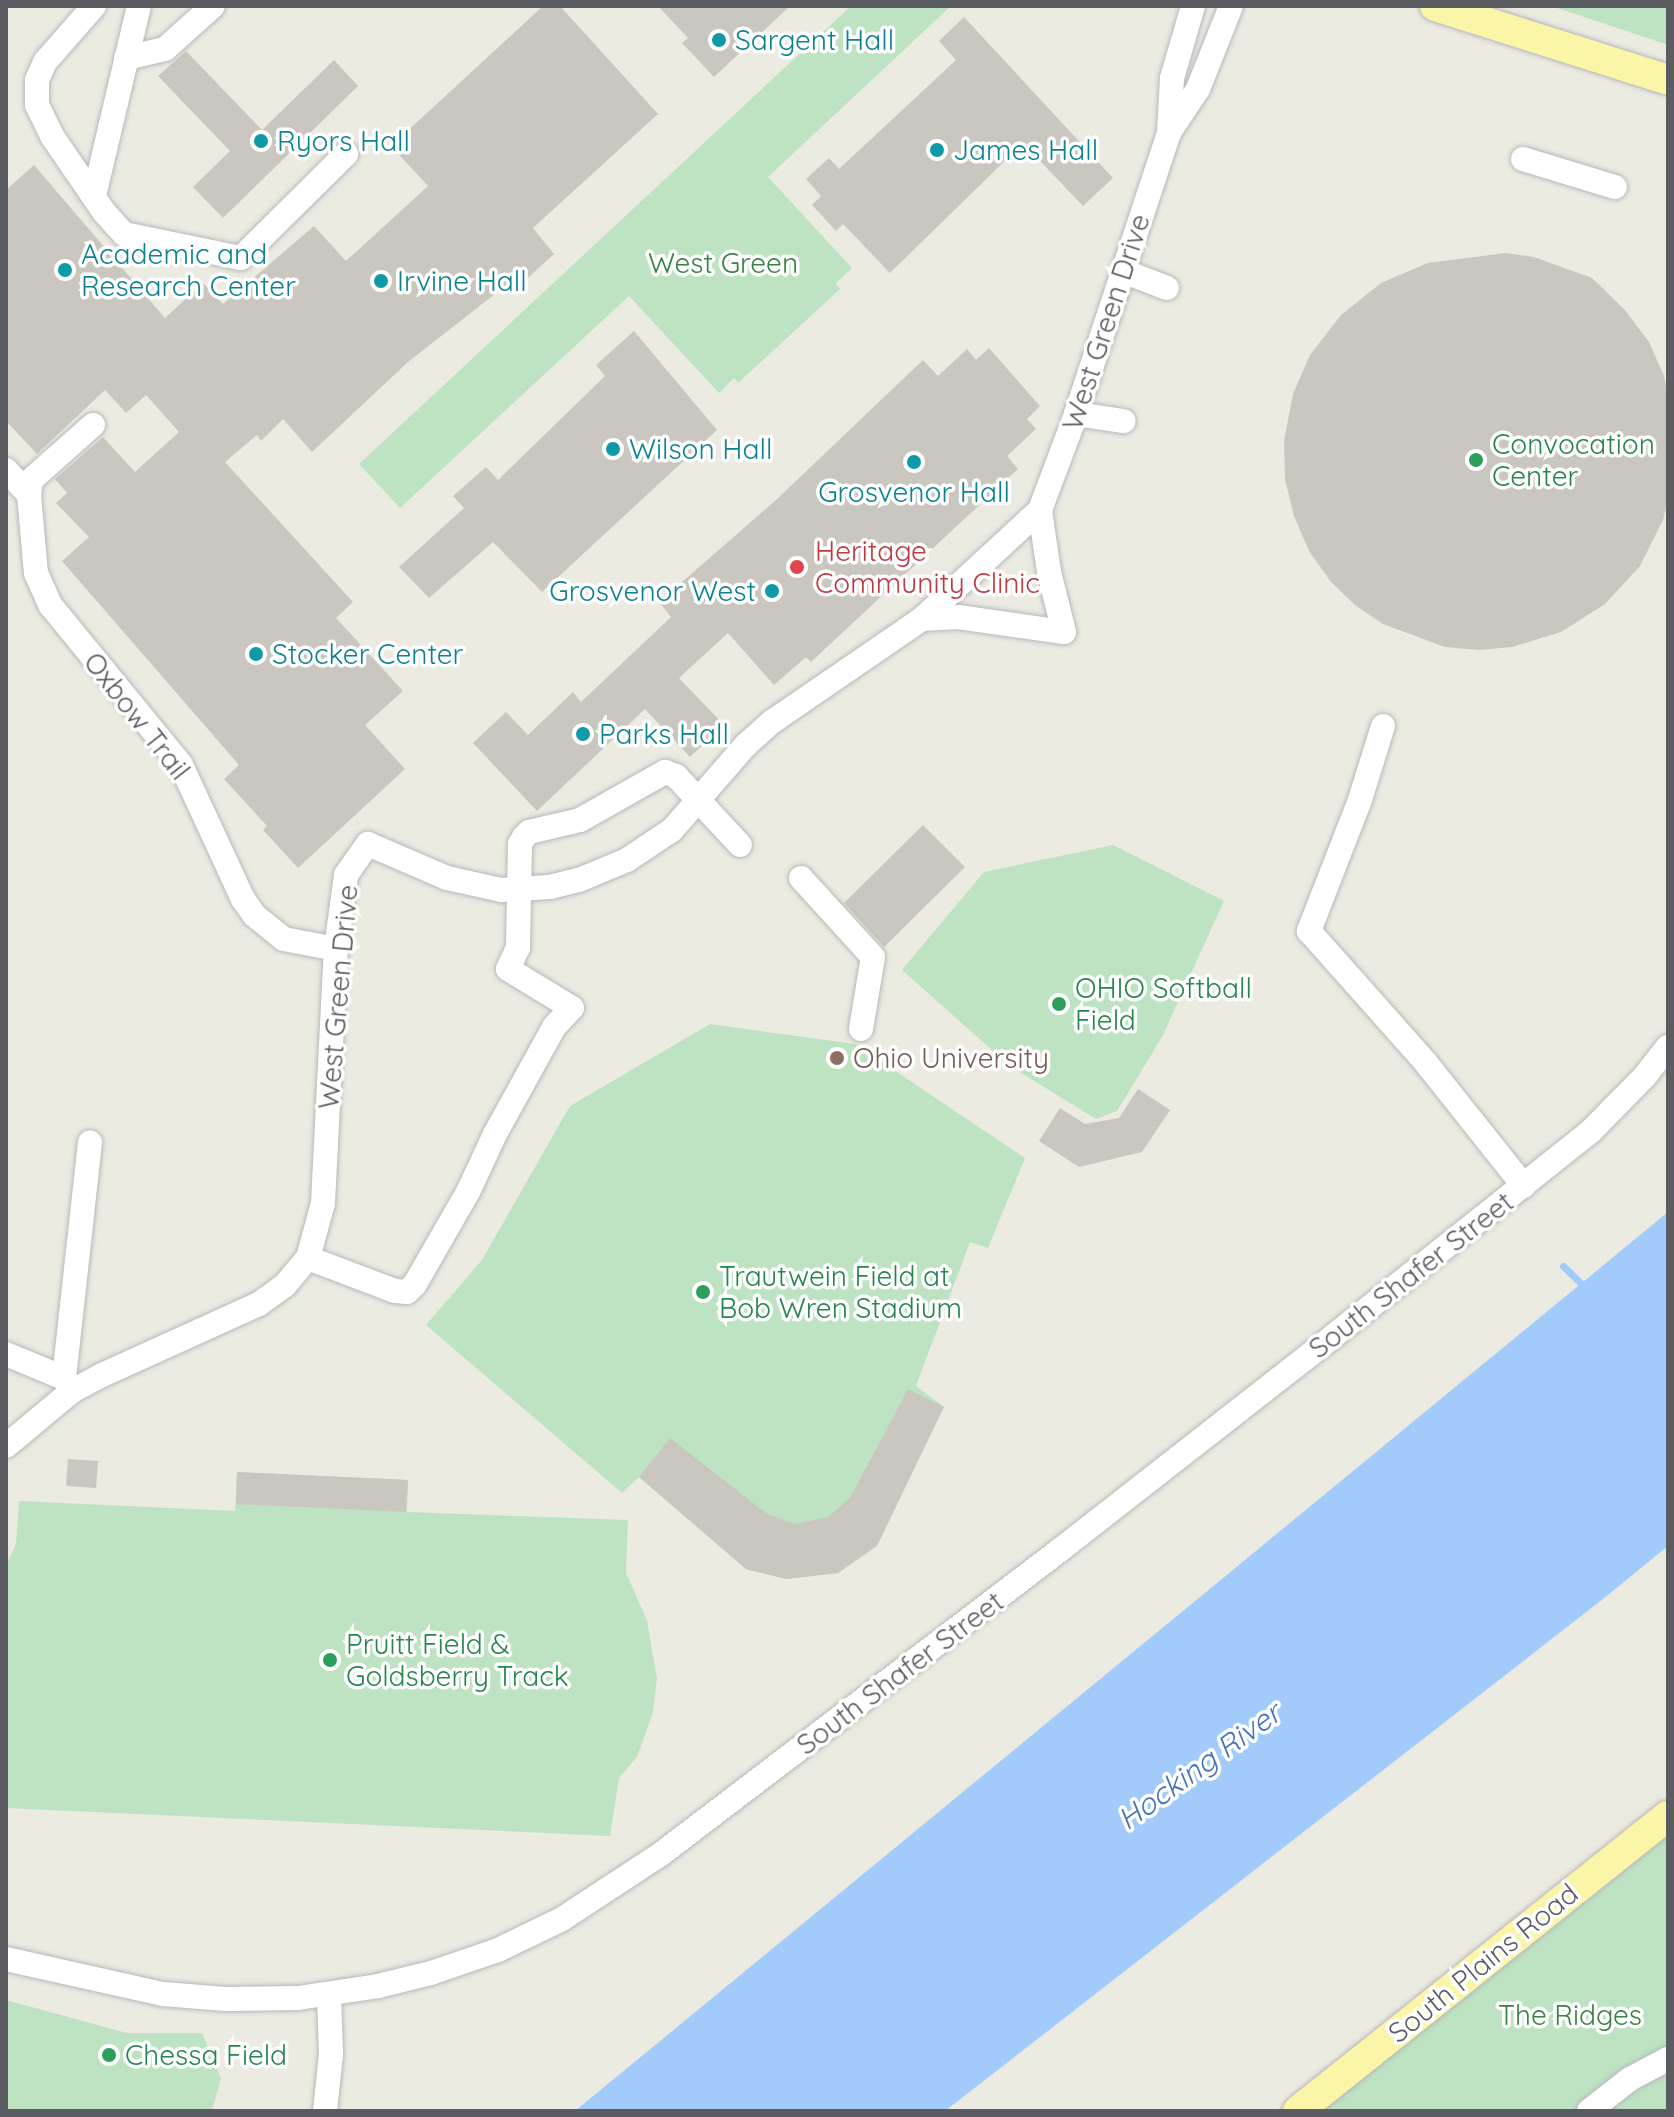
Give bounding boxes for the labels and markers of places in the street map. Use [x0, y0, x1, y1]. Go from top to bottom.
place label: Sargent Hall [735, 23, 894, 57]
marker: Sargent Hall [710, 31, 728, 49]
place label: Ryors Hall [277, 124, 410, 158]
marker: Ryors Hall [252, 132, 270, 150]
place label: James Hall [953, 133, 1098, 167]
marker: James Hall [928, 141, 946, 159]
place label: Academic and Research Center [81, 237, 296, 303]
marker: Academic and Research Center [56, 261, 74, 279]
place label: Irvine Hall [397, 264, 527, 298]
marker: Irvine Hall [372, 272, 390, 290]
place label: Convocation Center [1492, 427, 1655, 493]
place label: Wilson Hall [629, 432, 772, 466]
marker: Wilson Hall [604, 440, 622, 458]
marker: Convocation Center [1467, 451, 1485, 469]
marker: Grosvenor Hall [905, 453, 923, 471]
place label: Grosvenor Hall [818, 475, 1010, 509]
place label: Heritage Community Clinic [815, 534, 1040, 600]
marker: Heritage Community Clinic [786, 556, 808, 578]
place label: Grosvenor West [549, 574, 756, 608]
marker: Grosvenor West [763, 582, 781, 600]
place label: Stocker Center [272, 637, 463, 671]
marker: Stocker Center [247, 645, 265, 663]
place label: Parks Hall [599, 717, 729, 751]
marker: Parks Hall [574, 725, 592, 743]
place label: OHIO Softball Field [1075, 971, 1252, 1037]
marker: OHIO Softball Field [1050, 995, 1068, 1013]
place label: Ohio University [853, 1041, 1049, 1075]
marker: Ohio University [828, 1049, 846, 1067]
place label: Trautwein Field at Bob Wren Stadium [719, 1259, 962, 1325]
marker: Trautwein Field at Bob Wren Stadium [694, 1283, 712, 1301]
place label: Pruitt Field & Goldsberry Track [346, 1627, 569, 1693]
marker: Pruitt Field & Goldsberry Track [321, 1651, 339, 1669]
place label: Chessa Field [125, 2038, 287, 2072]
marker: Chessa Field [100, 2046, 118, 2064]

